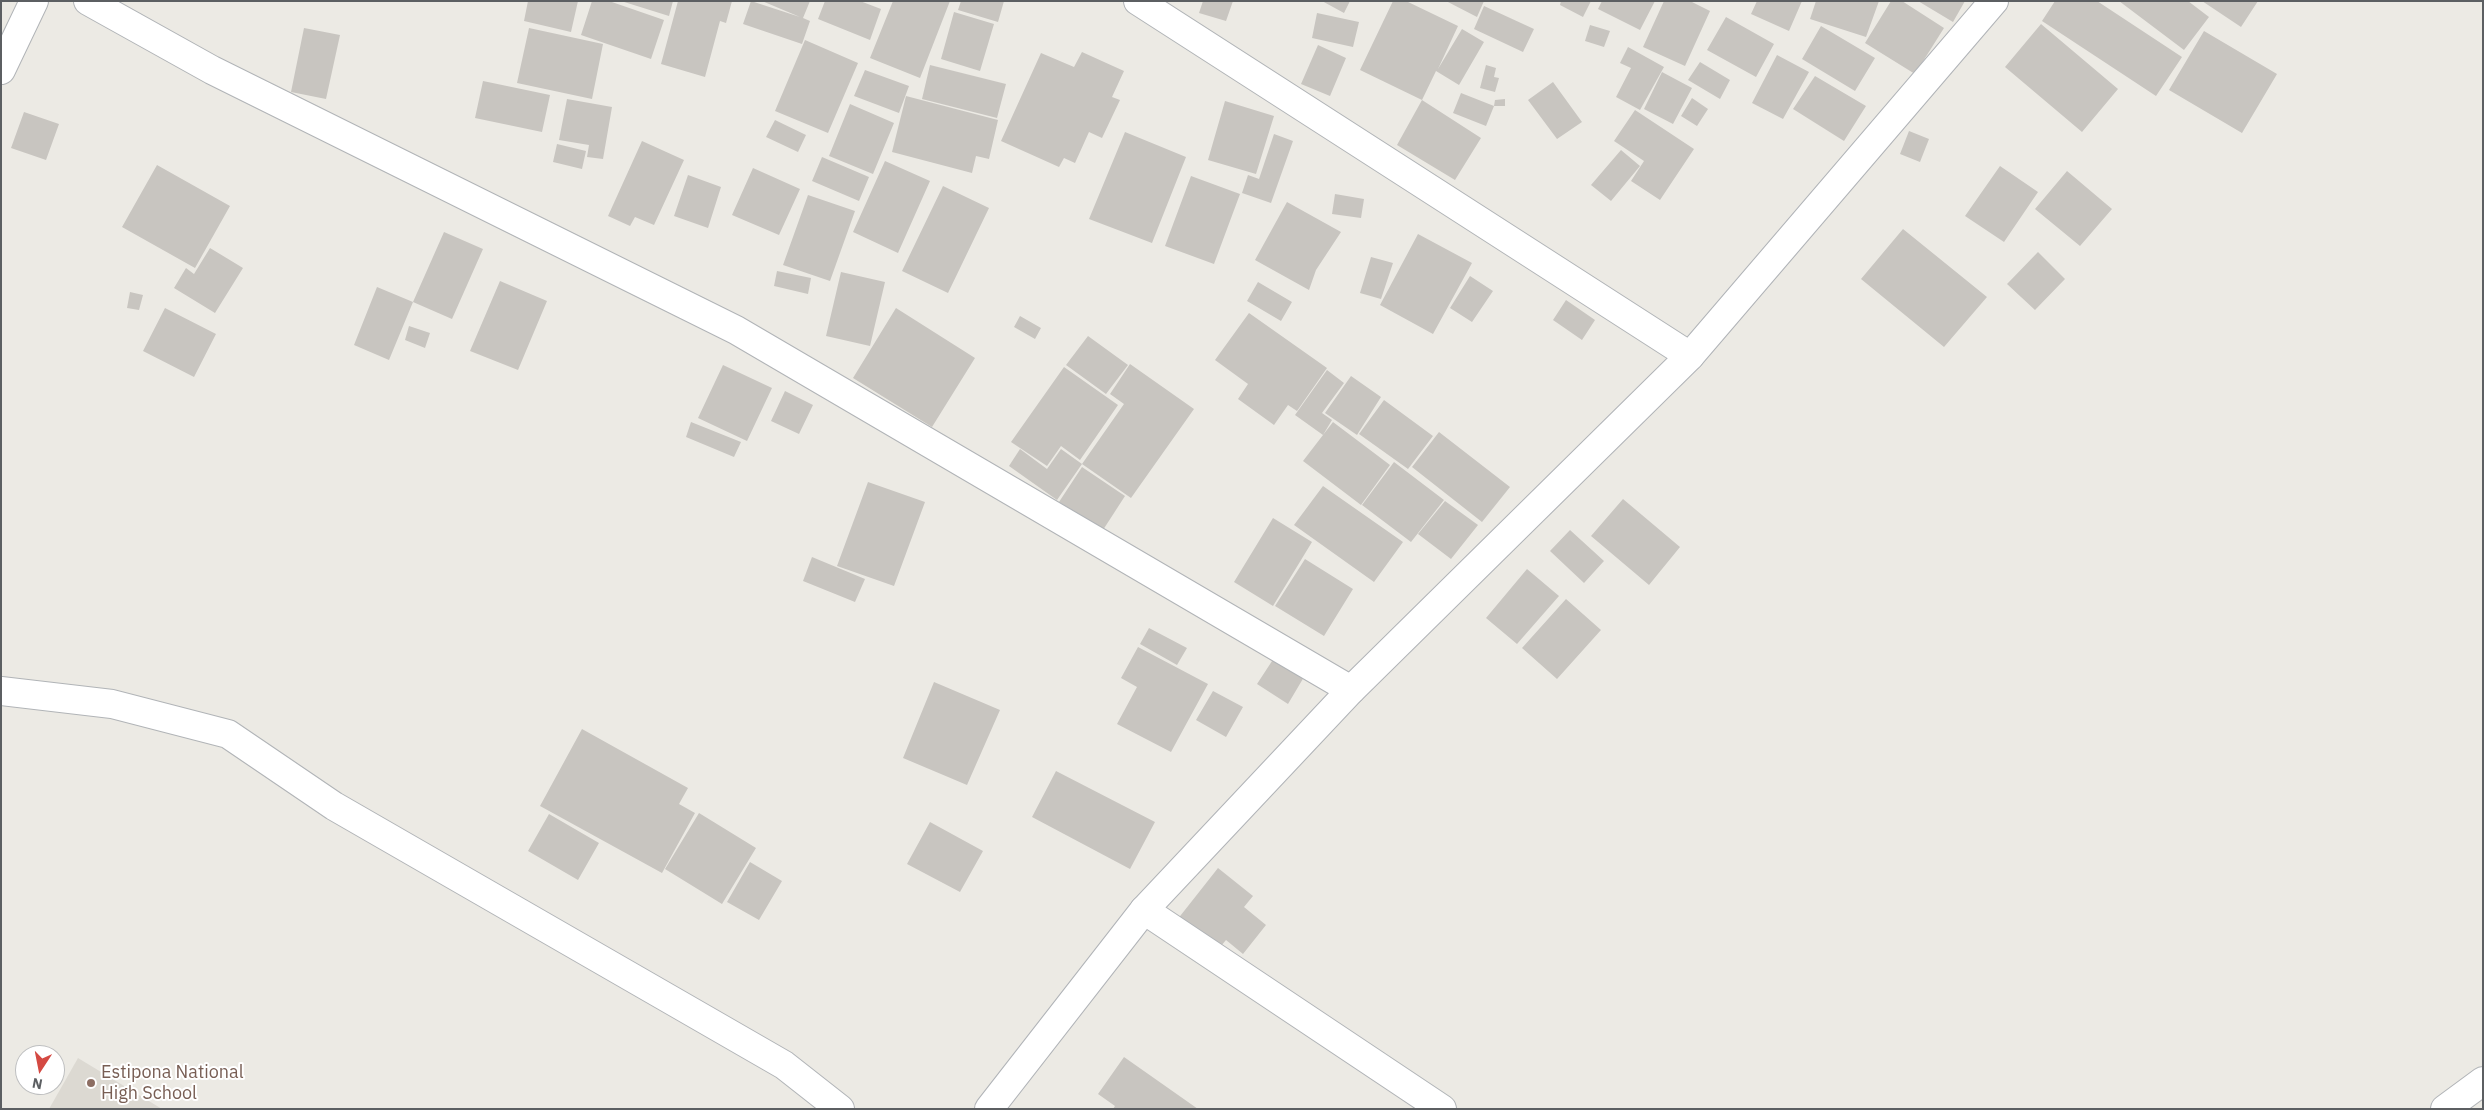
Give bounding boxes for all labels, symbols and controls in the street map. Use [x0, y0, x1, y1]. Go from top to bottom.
north arrow [15, 1045, 65, 1095]
place label: Estipona National High School [101, 1062, 244, 1104]
text: N [31, 1074, 44, 1094]
marker: Estipona National High School [85, 1077, 97, 1089]

